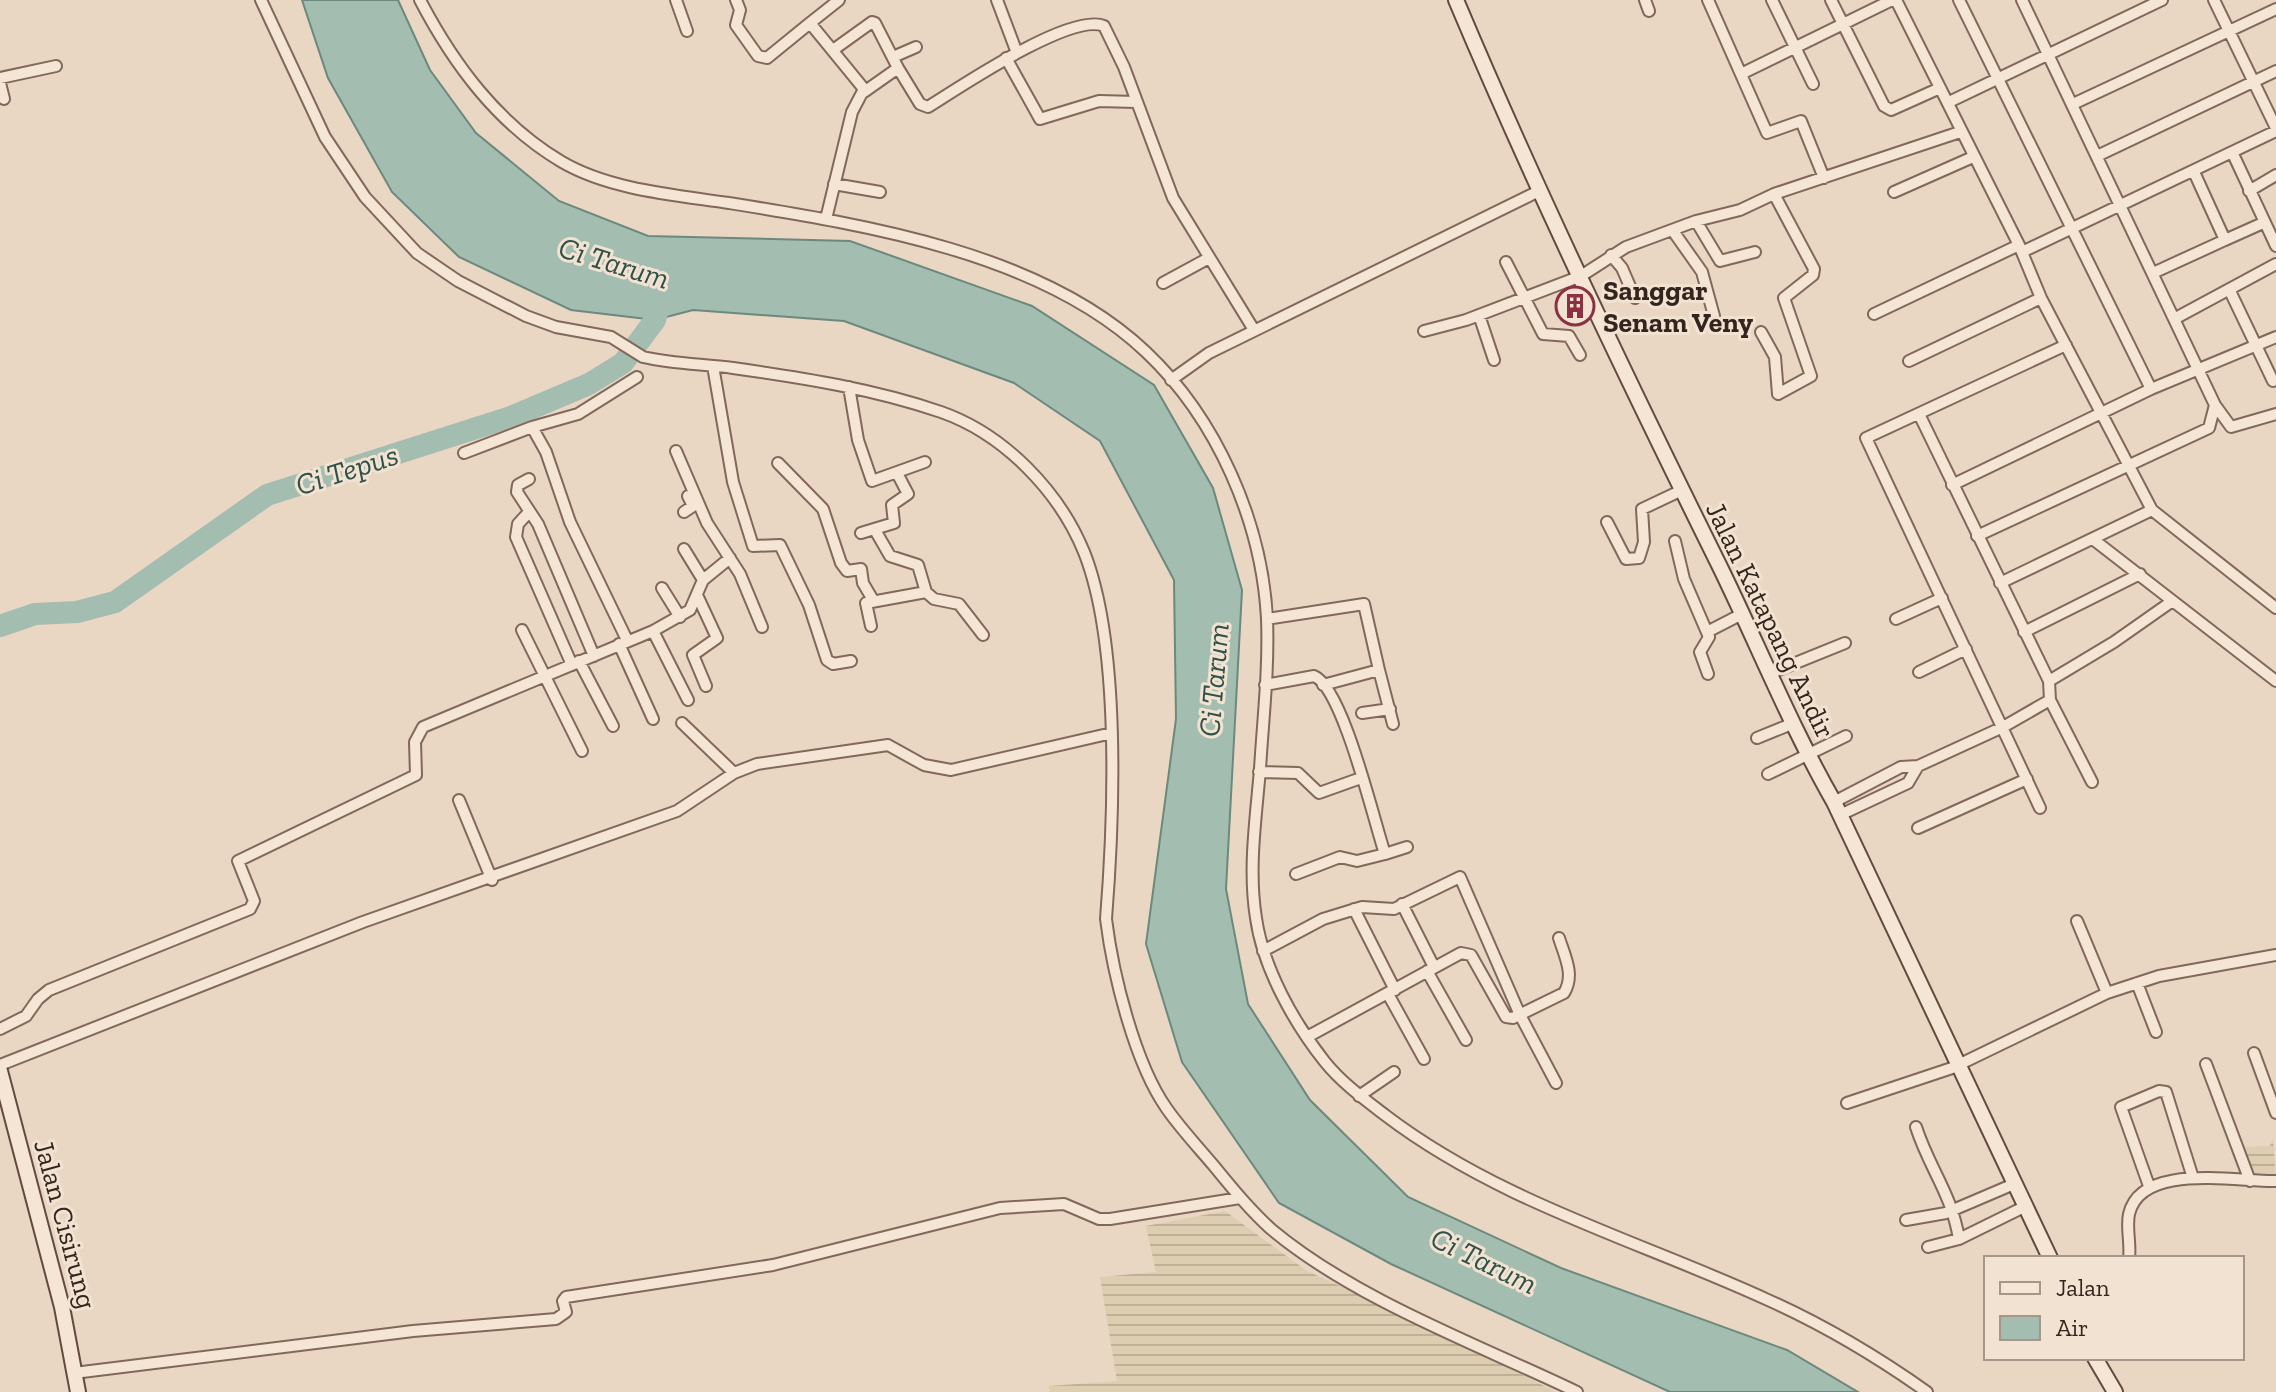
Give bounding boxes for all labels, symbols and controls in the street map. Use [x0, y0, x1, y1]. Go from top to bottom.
water label: Ci Tarum [554, 229, 674, 297]
place label: Sanggar Senam Veny [1603, 274, 1753, 339]
building icon: Sanggar Senam Veny [1554, 285, 1596, 327]
water label: Ci Tepus [291, 437, 403, 503]
street label: Jalan Katapang Andir [1699, 496, 1842, 744]
water label: Ci Tarum [1191, 622, 1237, 738]
street label: Jalan Cisirung [27, 1136, 104, 1312]
water label: Ci Tarum [1425, 1220, 1543, 1302]
legend [1984, 1256, 2244, 1360]
text: Jalan [2056, 1273, 2110, 1302]
text: Air [2056, 1313, 2088, 1342]

